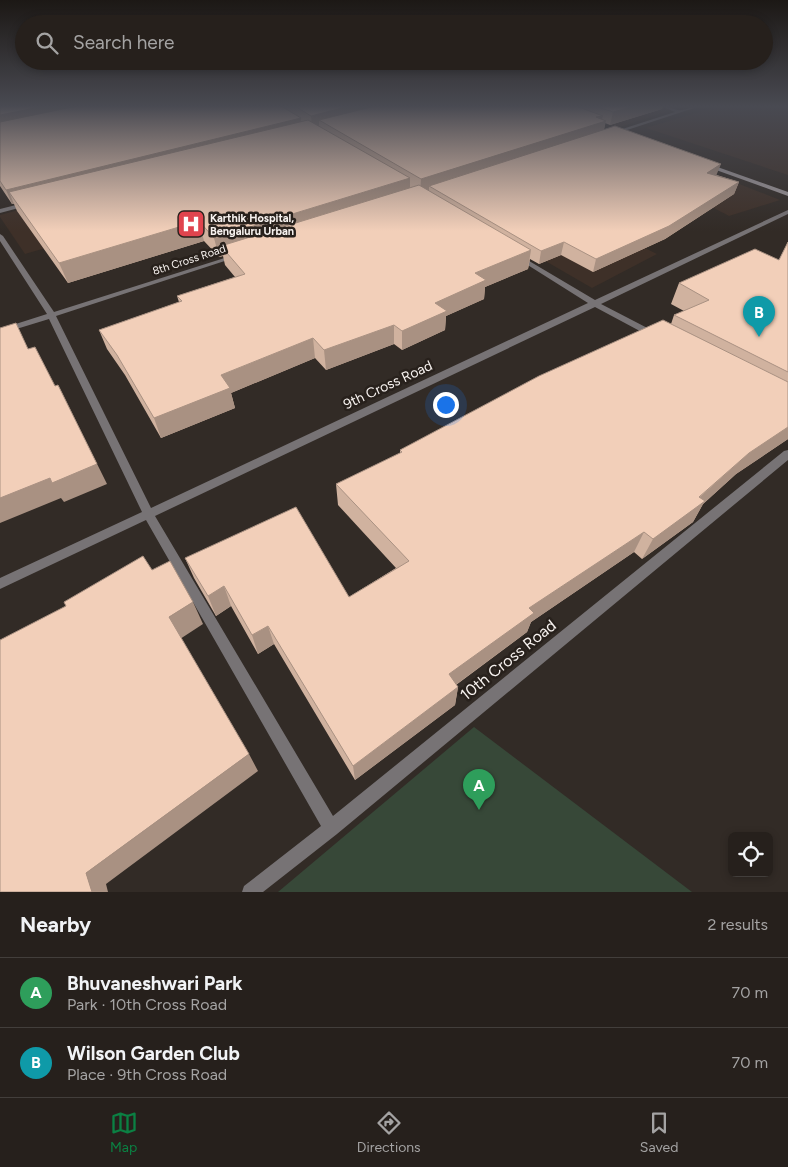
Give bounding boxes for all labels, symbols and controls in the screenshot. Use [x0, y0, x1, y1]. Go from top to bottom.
search box [15, 15, 773, 70]
icon: search [33, 29, 61, 57]
text: Search here [73, 31, 175, 54]
hospital icon: Karthik Hospital, Bengaluru Urban [176, 209, 206, 239]
place label: Karthik Hospital, Bengaluru Urban [210, 212, 294, 238]
street label: 8th Cross Road [151, 242, 227, 278]
pin: B [743, 296, 775, 337]
street label: 9th Cross Road [341, 357, 435, 413]
your location [433, 392, 459, 418]
street label: 10th Cross Road [456, 616, 560, 704]
pin: A [463, 769, 495, 810]
map controls [728, 832, 773, 877]
button: locate [728, 832, 773, 877]
text: Nearby [20, 912, 91, 937]
text: 2 results [708, 915, 768, 934]
text: Bhuvaneshwari Park [67, 972, 243, 995]
text: A [30, 983, 42, 1002]
text: 70 m [732, 983, 768, 1002]
text: Park · 10th Cross Road [67, 995, 227, 1014]
text: Wilson Garden Club [67, 1042, 240, 1065]
text: B [31, 1053, 41, 1072]
text: 70 m [732, 1053, 768, 1072]
text: Place · 9th Cross Road [67, 1065, 227, 1084]
tab: Map [110, 1109, 138, 1156]
tab: Directions [357, 1109, 421, 1156]
tab: Saved [640, 1109, 678, 1156]

